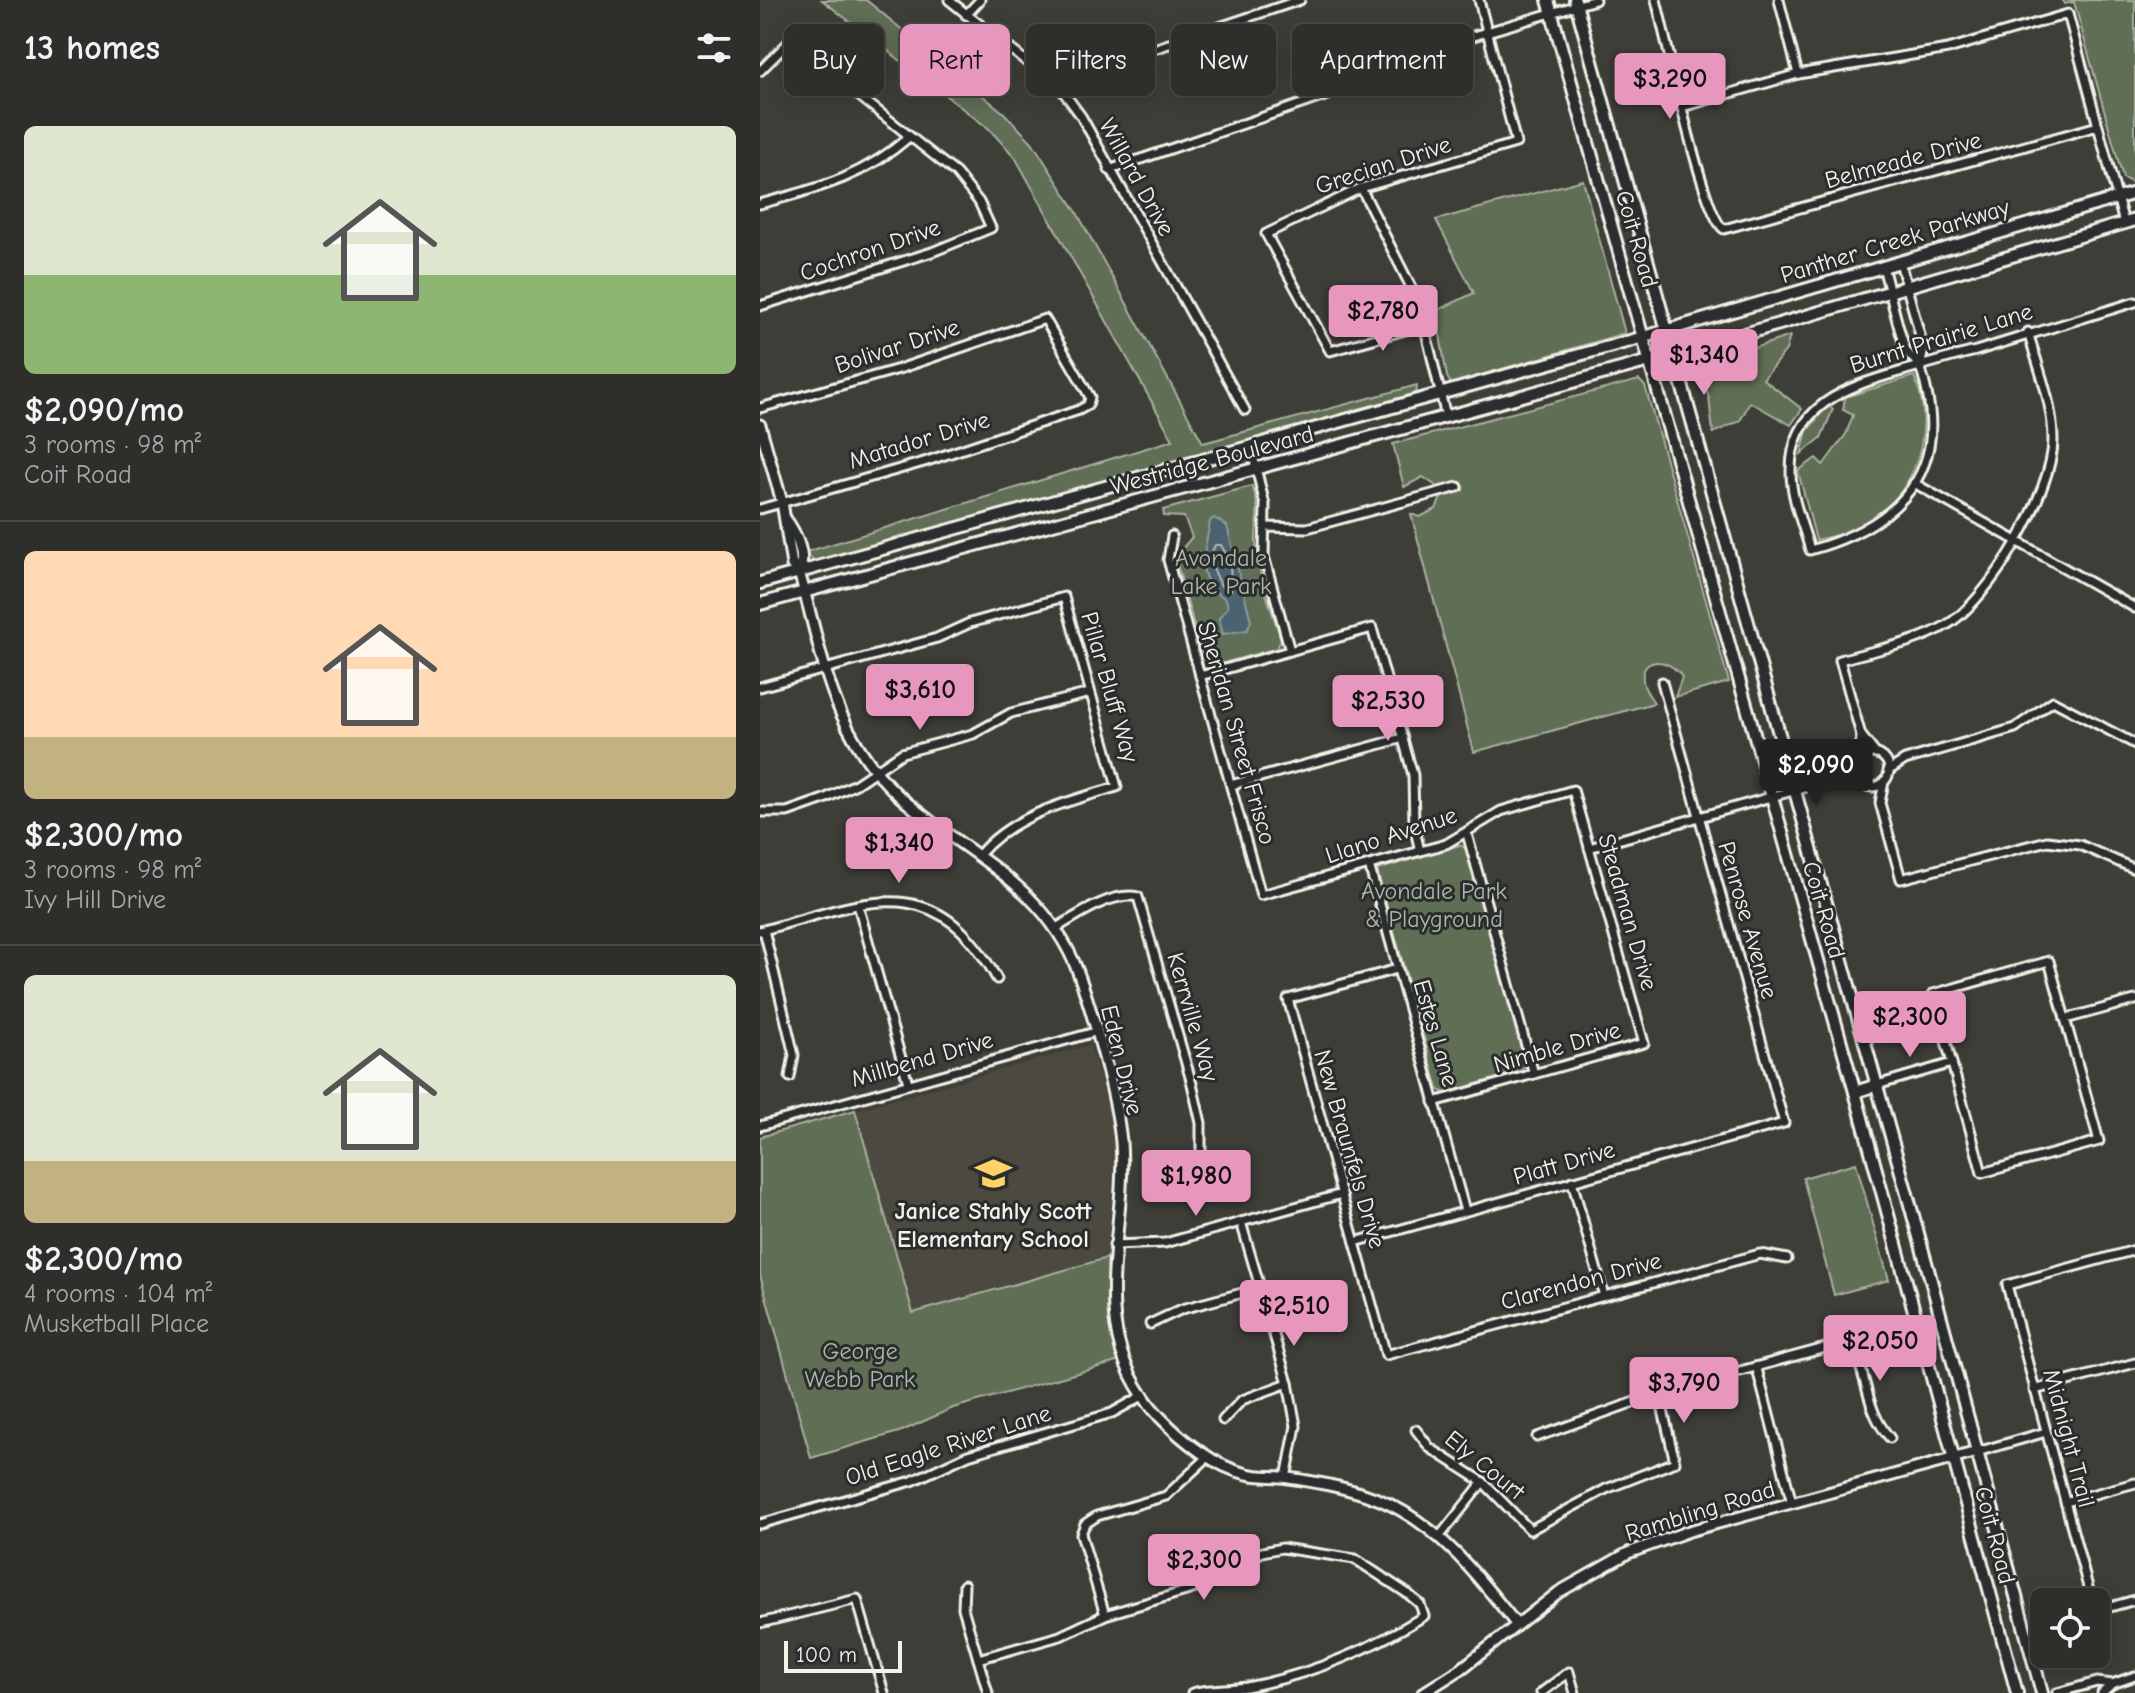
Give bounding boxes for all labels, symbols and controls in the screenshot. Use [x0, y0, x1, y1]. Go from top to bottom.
chip: Buy [784, 24, 884, 96]
chip: Rent [900, 24, 1010, 96]
chip: Filters [1026, 24, 1155, 96]
chip: New [1171, 24, 1276, 96]
chip: Apartment [1292, 24, 1473, 96]
icon: filters [692, 26, 736, 70]
text: 13 homes [24, 28, 160, 68]
pin: $3,290 [1605, 53, 1735, 121]
text: $3,290 [1633, 64, 1707, 94]
street label: Willard Drive [1093, 113, 1181, 241]
street label: Belmeade Drive [1822, 126, 1984, 194]
street label: Grecian Drive [1312, 130, 1454, 200]
icon: home [308, 178, 452, 322]
street label: Coit Road [1610, 187, 1664, 291]
street label: Panther Creek Parkway [1777, 193, 2013, 289]
street label: Cochron Drive [796, 213, 944, 287]
pin: $2,780 [1318, 285, 1448, 353]
text: $2,780 [1347, 296, 1419, 326]
street label: Burnt Prairie Lane [1846, 297, 2036, 379]
street label: Bolivar Drive [831, 313, 963, 379]
pin: $1,340 [1639, 329, 1769, 397]
text: $1,340 [1669, 340, 1739, 370]
text: $2,090/mo [24, 390, 184, 430]
street label: Matador Drive [845, 405, 993, 475]
street label: Westridge Boulevard [1107, 419, 1317, 501]
text: 3 rooms · 98 m² [24, 430, 201, 460]
text: Coit Road [24, 460, 132, 490]
park label: Avondale Lake Park [1170, 544, 1272, 600]
icon: home [308, 603, 452, 747]
street label: Pillar Bluff Way [1075, 608, 1145, 766]
street label: Sheridan Street Frisco [1192, 618, 1282, 848]
pin: $3,610 [855, 664, 985, 732]
text: $3,610 [884, 675, 956, 705]
pin: $2,530 [1323, 675, 1453, 743]
text: $2,530 [1350, 686, 1426, 716]
pin: $2,090 [1751, 739, 1881, 807]
text: $2,090 [1778, 750, 1854, 780]
street label: Llano Avenue [1322, 801, 1460, 869]
text: $2,300/mo [24, 815, 183, 855]
pin: $1,340 [834, 817, 964, 885]
text: $1,340 [864, 828, 934, 858]
street label: Steadman Drive [1592, 830, 1664, 994]
street label: Penrose Avenue [1712, 838, 1784, 1002]
text: 3 rooms · 98 m² [24, 855, 201, 885]
street label: Coit Road [1797, 858, 1851, 962]
park label: Avondale Park & Playground [1361, 877, 1507, 933]
text: Ivy Hill Drive [24, 885, 166, 915]
street label: Kerrville Way [1161, 949, 1225, 1085]
street label: Estes Lane [1407, 976, 1465, 1090]
pin: $2,300 [1845, 991, 1975, 1059]
street label: Eden Drive [1095, 1002, 1149, 1118]
text: $2,300 [1872, 1002, 1948, 1032]
street label: Nimble Drive [1490, 1016, 1624, 1078]
street label: Millbend Drive [848, 1025, 996, 1093]
icon: home [308, 1027, 452, 1171]
street label: New Braunfels Drive [1308, 1046, 1392, 1252]
street label: Platt Drive [1510, 1135, 1618, 1191]
pin: $1,980 [1131, 1150, 1261, 1218]
school or university icon: Janice Stahly Scott Elementary School [974, 1155, 1012, 1193]
text: $1,980 [1160, 1161, 1232, 1191]
place label: Janice Stahly Scott Elementary School [895, 1197, 1093, 1253]
text: $2,300/mo [24, 1239, 183, 1279]
street label: Clarendon Drive [1498, 1246, 1664, 1316]
text: 4 rooms · 104 m² [24, 1279, 212, 1309]
pin: $2,510 [1229, 1280, 1359, 1348]
text: $2,510 [1258, 1291, 1330, 1321]
text: Musketball Place [24, 1309, 209, 1339]
pin: $2,050 [1815, 1315, 1945, 1383]
text: $2,050 [1841, 1326, 1919, 1356]
park label: George Webb Park [805, 1337, 916, 1393]
pin: $3,790 [1619, 1357, 1749, 1425]
street label: Midnight Trail [2037, 1366, 2101, 1510]
text: $3,790 [1647, 1368, 1721, 1398]
street label: Old Eagle River Lane [842, 1399, 1054, 1491]
street label: Ely Court [1439, 1424, 1531, 1506]
street label: Rambling Road [1621, 1475, 1779, 1547]
street label: Coit Road [1969, 1483, 2021, 1587]
pin: $2,300 [1139, 1534, 1269, 1602]
text: $2,300 [1166, 1545, 1242, 1575]
map controls [2030, 1588, 2110, 1668]
button: locate [2030, 1588, 2110, 1668]
scale bar [784, 1637, 902, 1673]
text: 100 m [796, 1642, 857, 1668]

